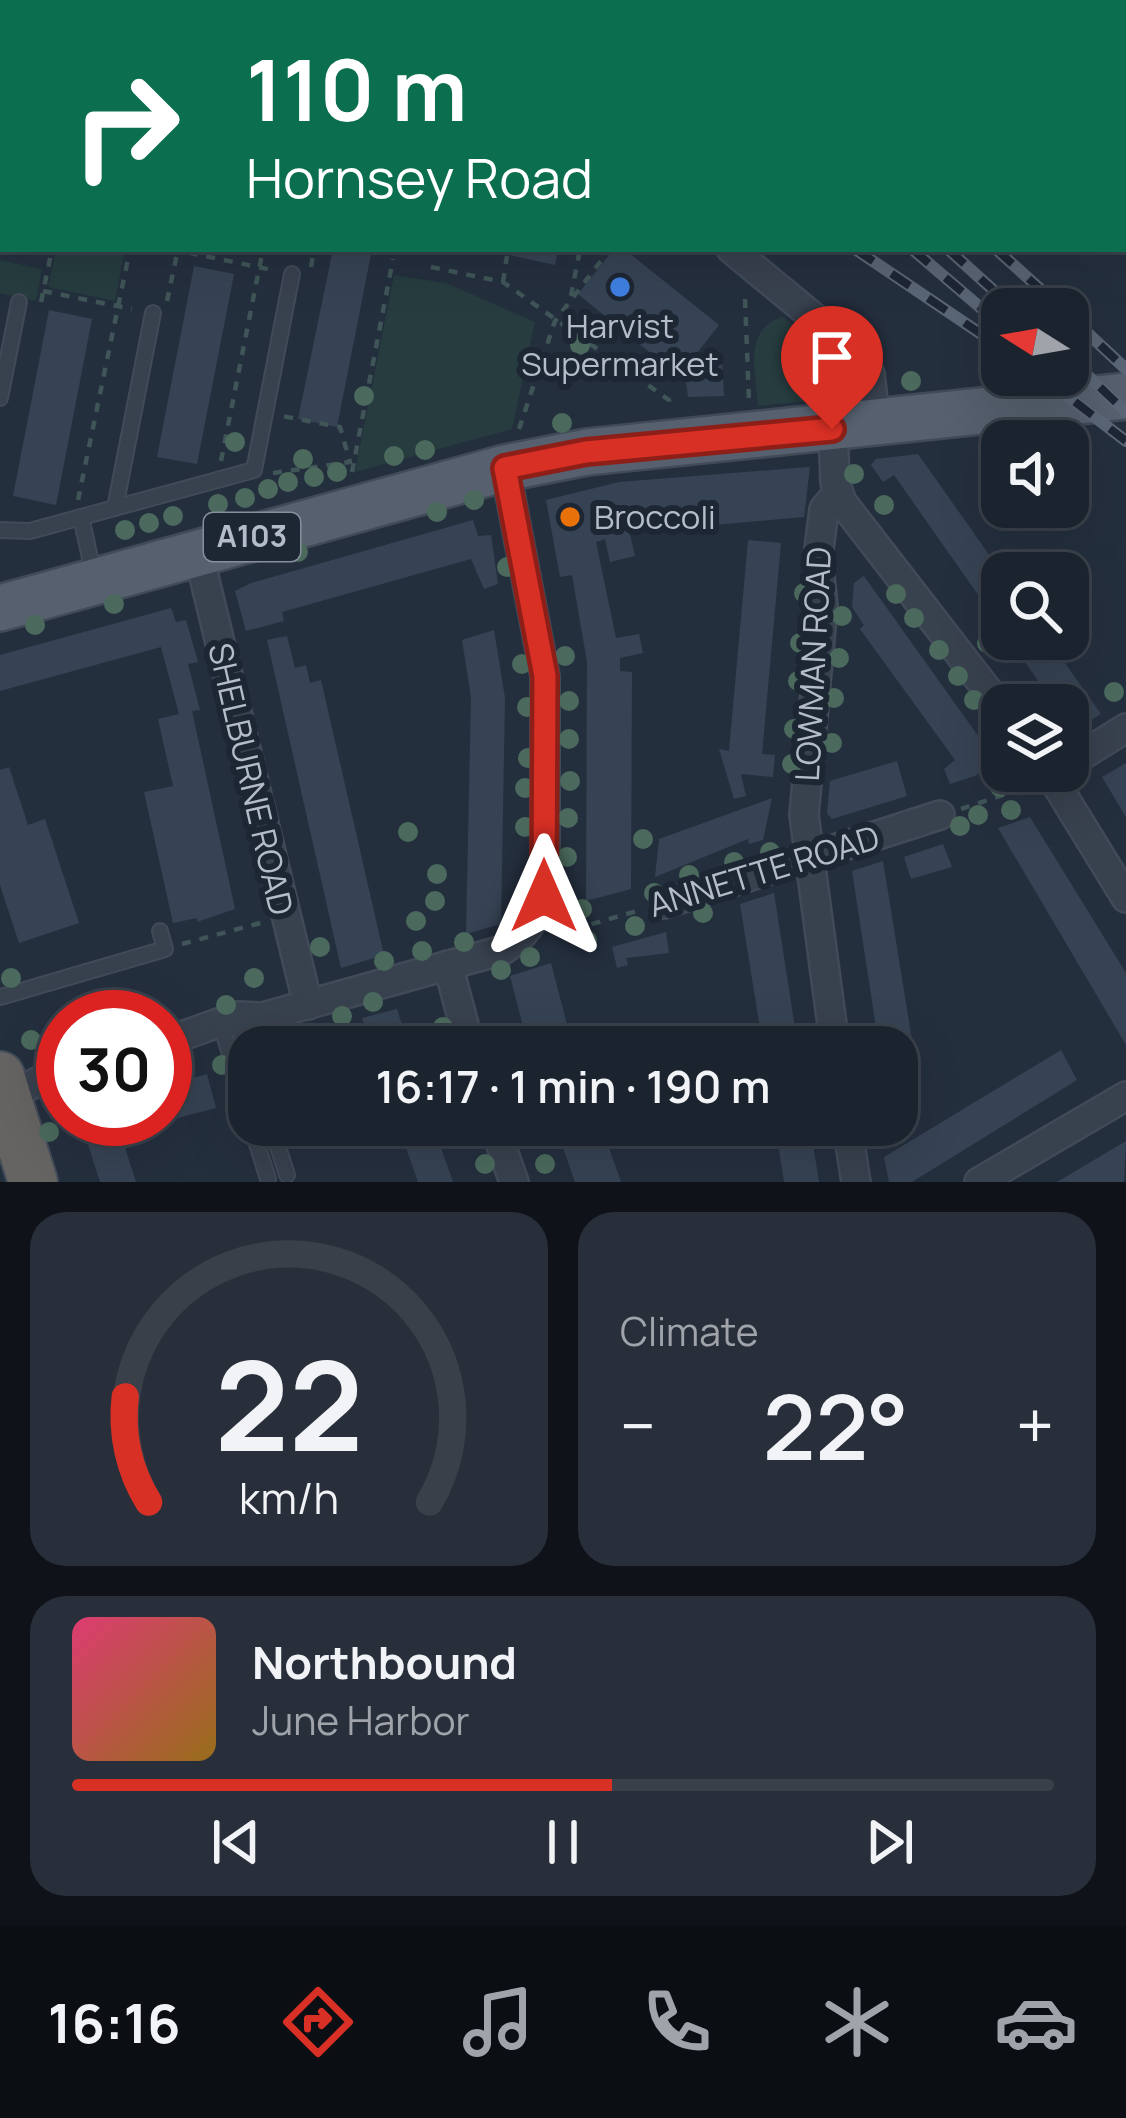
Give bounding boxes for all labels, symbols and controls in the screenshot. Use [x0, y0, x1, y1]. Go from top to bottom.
text: 110 m [246, 31, 467, 146]
icon: right [48, 48, 204, 204]
text: Hornsey Road [246, 140, 593, 214]
marker: Harvist Supermarket [607, 274, 633, 300]
north arrow [981, 288, 1089, 396]
map controls [981, 288, 1089, 792]
place label: Harvist Supermarket [521, 303, 719, 386]
pin [781, 306, 883, 429]
icon: arrive [799, 324, 865, 390]
button: sound [981, 420, 1089, 528]
place label: Broccoli [594, 494, 716, 539]
marker: Broccoli [557, 504, 583, 530]
road number: A103 [204, 513, 300, 561]
street label: LOWMAN ROAD [784, 546, 841, 782]
button: search [981, 552, 1089, 660]
street label: SHELBURNE ROAD [198, 638, 305, 919]
button: layers [981, 684, 1089, 792]
street label: ANNETTE ROAD [643, 814, 885, 927]
position arrow [481, 833, 607, 959]
speed limit sign: 30 [36, 990, 192, 1146]
text: 16:17 · 1 min · 190 m [376, 1055, 770, 1117]
text: Climate [620, 1304, 759, 1358]
text: 22 [215, 1318, 363, 1488]
text: 22° [763, 1364, 909, 1487]
text: − [620, 1380, 656, 1470]
text: + [1016, 1380, 1054, 1470]
text: km/h [239, 1468, 339, 1527]
text: Northbound [252, 1631, 517, 1693]
text: June Harbor [252, 1693, 470, 1747]
icon: previous [203, 1809, 269, 1875]
icon: pause [530, 1809, 596, 1875]
icon: next [857, 1809, 923, 1875]
icon: directions [276, 1980, 360, 2064]
icon: music [456, 1980, 540, 2064]
icon: phone [635, 1980, 719, 2064]
icon: climate [815, 1980, 899, 2064]
icon: car [994, 1980, 1078, 2064]
text: 16:16 [48, 1985, 181, 2059]

